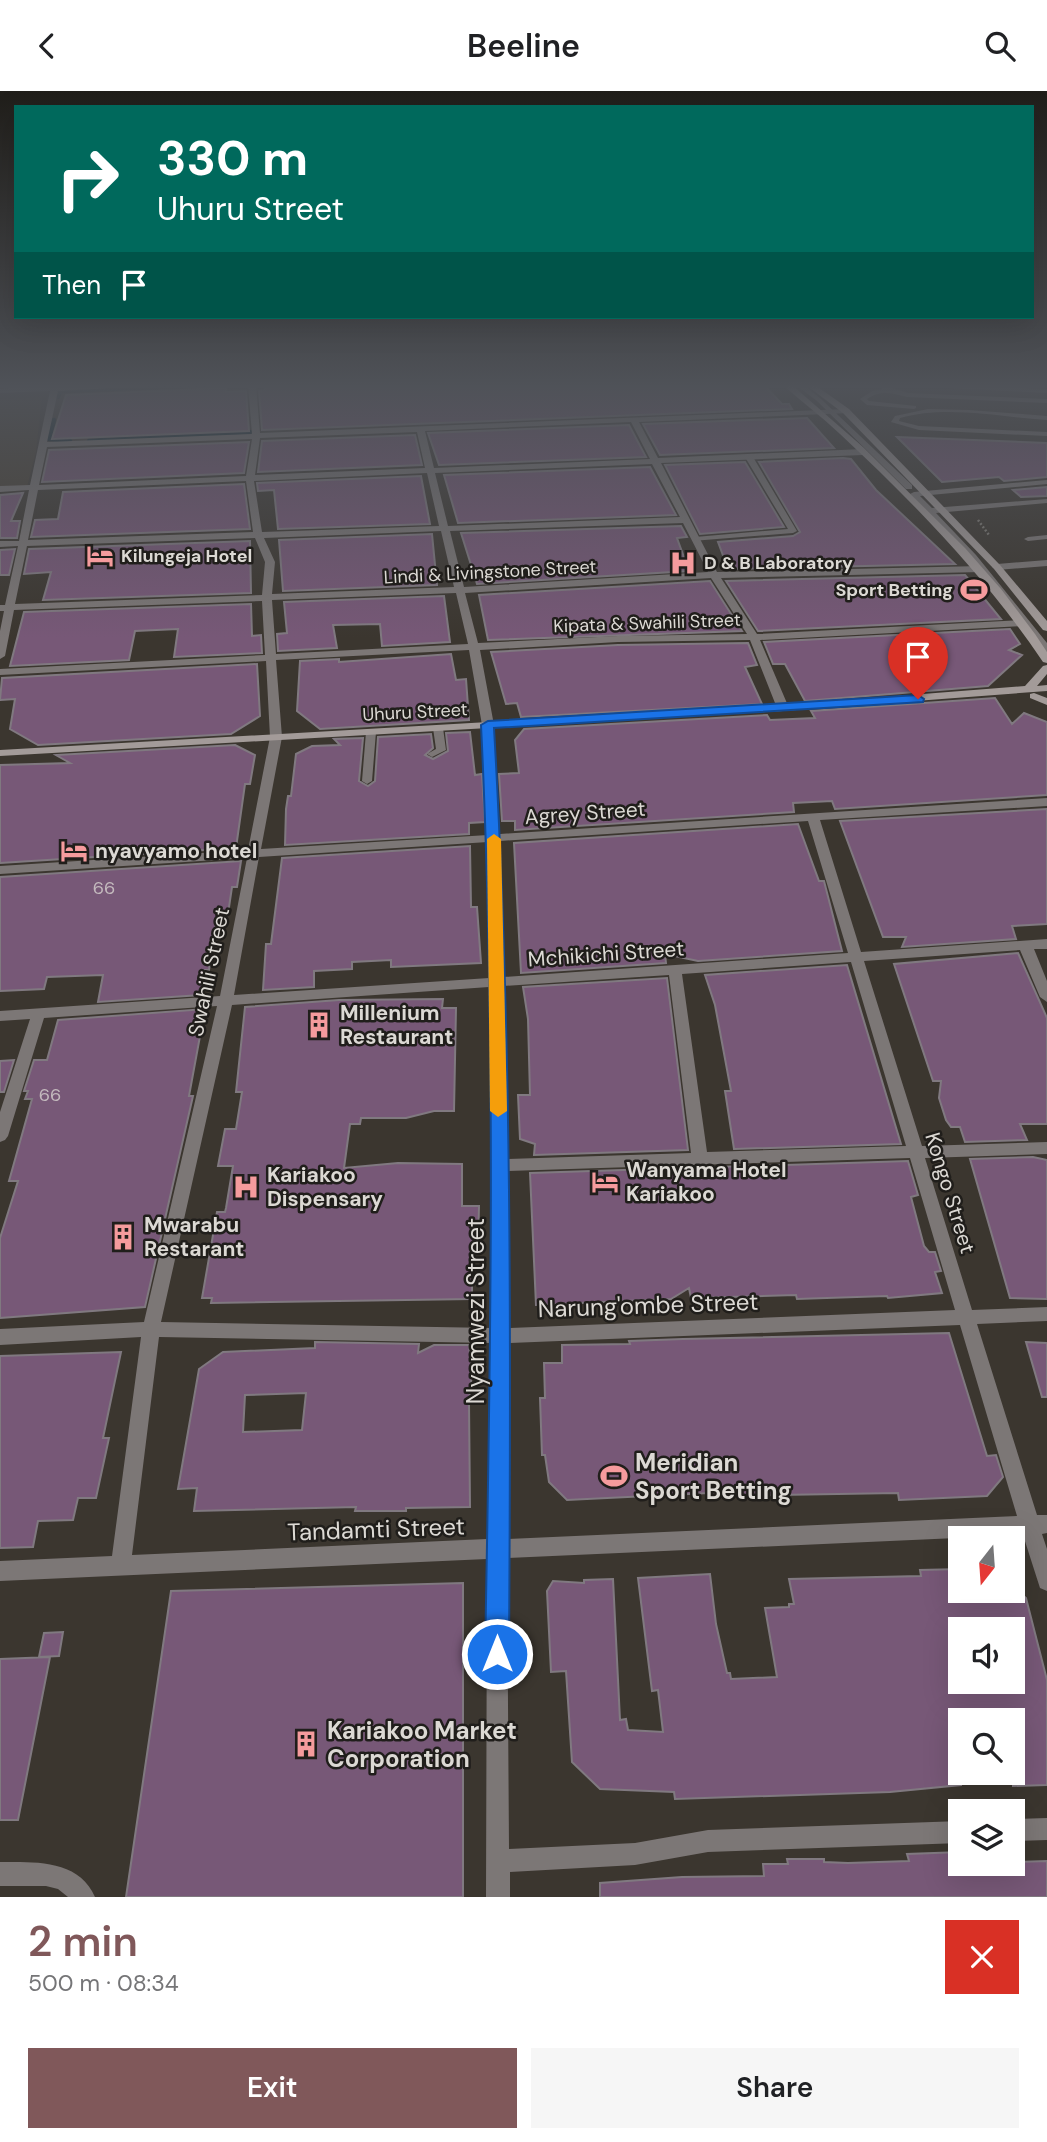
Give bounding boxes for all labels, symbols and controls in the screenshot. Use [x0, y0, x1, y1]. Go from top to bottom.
text: Beeline [467, 25, 580, 67]
icon: back [28, 27, 66, 65]
icon: search [981, 27, 1019, 65]
text: 330 m [157, 126, 308, 190]
icon: right [42, 133, 133, 224]
text: Uhuru Street [157, 188, 344, 230]
icon: arrive [115, 266, 153, 304]
text: Then [42, 268, 101, 302]
hotel icon: Kilungeja Hotel [85, 541, 115, 571]
place label: Kilungeja Hotel [121, 544, 252, 568]
hospital icon: D & B Laboratory [668, 548, 698, 578]
place label: D & B Laboratory [704, 551, 853, 575]
street label: Lindi & Livingstone Street [383, 554, 597, 590]
sports icon: Sport Betting [959, 575, 989, 605]
place label: Sport Betting [835, 578, 953, 602]
street label: Kipata & Swahili Street [553, 608, 741, 638]
pin [888, 627, 948, 699]
icon: arrive [899, 638, 937, 676]
street label: Uhuru Street [362, 697, 468, 727]
street label: Agrey Street [524, 795, 646, 831]
hotel icon: nyavyamo hotel [59, 836, 89, 866]
place label: nyavyamo hotel [95, 837, 257, 865]
house number: 66 [93, 876, 115, 900]
street label: Swahili Street [182, 905, 236, 1039]
street label: Mchikichi Street [527, 935, 685, 973]
place label: Millenium Restaurant [340, 999, 453, 1051]
building icon: Millenium Restaurant [304, 1010, 334, 1040]
house number: 66 [39, 1083, 61, 1107]
street label: Kongo Street [918, 1129, 982, 1257]
place label: Wanyama Hotel Kariakoo [626, 1156, 787, 1208]
place label: Kariakoo Dispensary [267, 1161, 383, 1213]
hotel icon: Wanyama Hotel Kariakoo [590, 1167, 620, 1197]
hospital icon: Kariakoo Dispensary [231, 1172, 261, 1202]
place label: Mwarabu Restarant [144, 1211, 244, 1263]
street label: Nyamwezi Street [460, 1218, 491, 1404]
building icon: Mwarabu Restarant [108, 1222, 138, 1252]
street label: Narung'ombe Street [537, 1286, 759, 1324]
place label: Meridian Sport Betting [635, 1447, 792, 1506]
sports icon: Meridian Sport Betting [599, 1461, 629, 1491]
street label: Tandamti Street [287, 1510, 465, 1548]
north arrow [948, 1526, 1026, 1603]
map controls [948, 1526, 1025, 1876]
position arrow [460, 1617, 534, 1691]
button: sound [948, 1617, 1025, 1694]
button: search [948, 1708, 1025, 1785]
place label: Kariakoo Market Corporation [327, 1715, 517, 1774]
building icon: Kariakoo Market Corporation [291, 1729, 321, 1759]
button: layers [948, 1799, 1025, 1876]
text: 2 min [28, 1914, 138, 1969]
button: close [945, 1920, 1019, 1994]
text: 500 m · 08:34 [28, 1968, 179, 1998]
button: Exit [28, 2048, 517, 2128]
button: Share [531, 2048, 1019, 2128]

